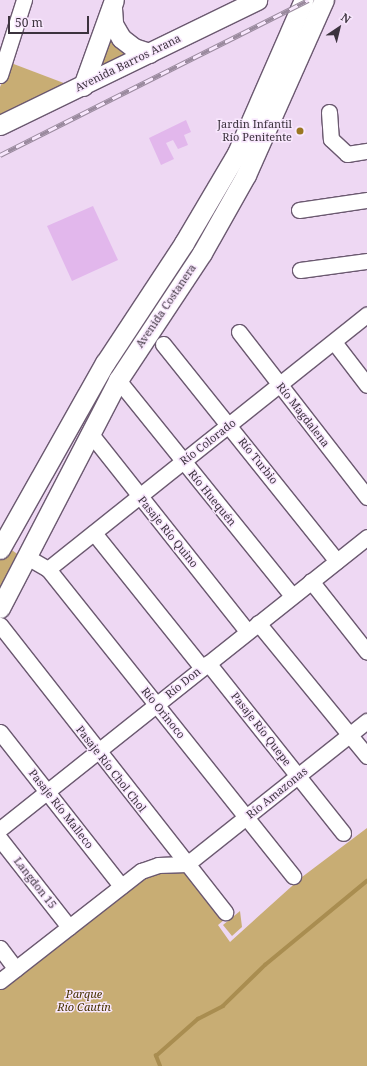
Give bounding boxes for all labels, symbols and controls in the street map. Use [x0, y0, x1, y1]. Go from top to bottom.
scale bar [10, 8, 91, 34]
north arrow [319, 8, 359, 48]
text: N [338, 9, 354, 26]
text: 50 m [15, 14, 43, 31]
street label: Avenida Barros Arana [73, 32, 183, 94]
place label: Jardin Infantil Río Penitente [217, 118, 292, 144]
marker: Jardin Infantil Río Penitente [295, 126, 305, 136]
street label: Avenida Costanera [133, 262, 199, 350]
street label: Río Magdalena [274, 380, 332, 450]
street label: Río Colorado [178, 416, 238, 468]
street label: Río Turbio [235, 435, 281, 487]
street label: Río Huequén [185, 467, 239, 529]
street label: Pasaje Río Quino [135, 494, 201, 570]
street label: Río Don [163, 665, 203, 701]
street label: Río Orinoco [138, 685, 188, 741]
street label: Pasaje Río Quepe [228, 690, 294, 768]
street label: Pasaje Río Chol Chol [73, 723, 149, 815]
street label: Río Amazonas [244, 764, 310, 822]
street label: Pasaje Río Malleco [26, 767, 96, 851]
street label: Langdon 15 [11, 855, 59, 911]
park label: Parque Río Cautín [57, 988, 111, 1014]

